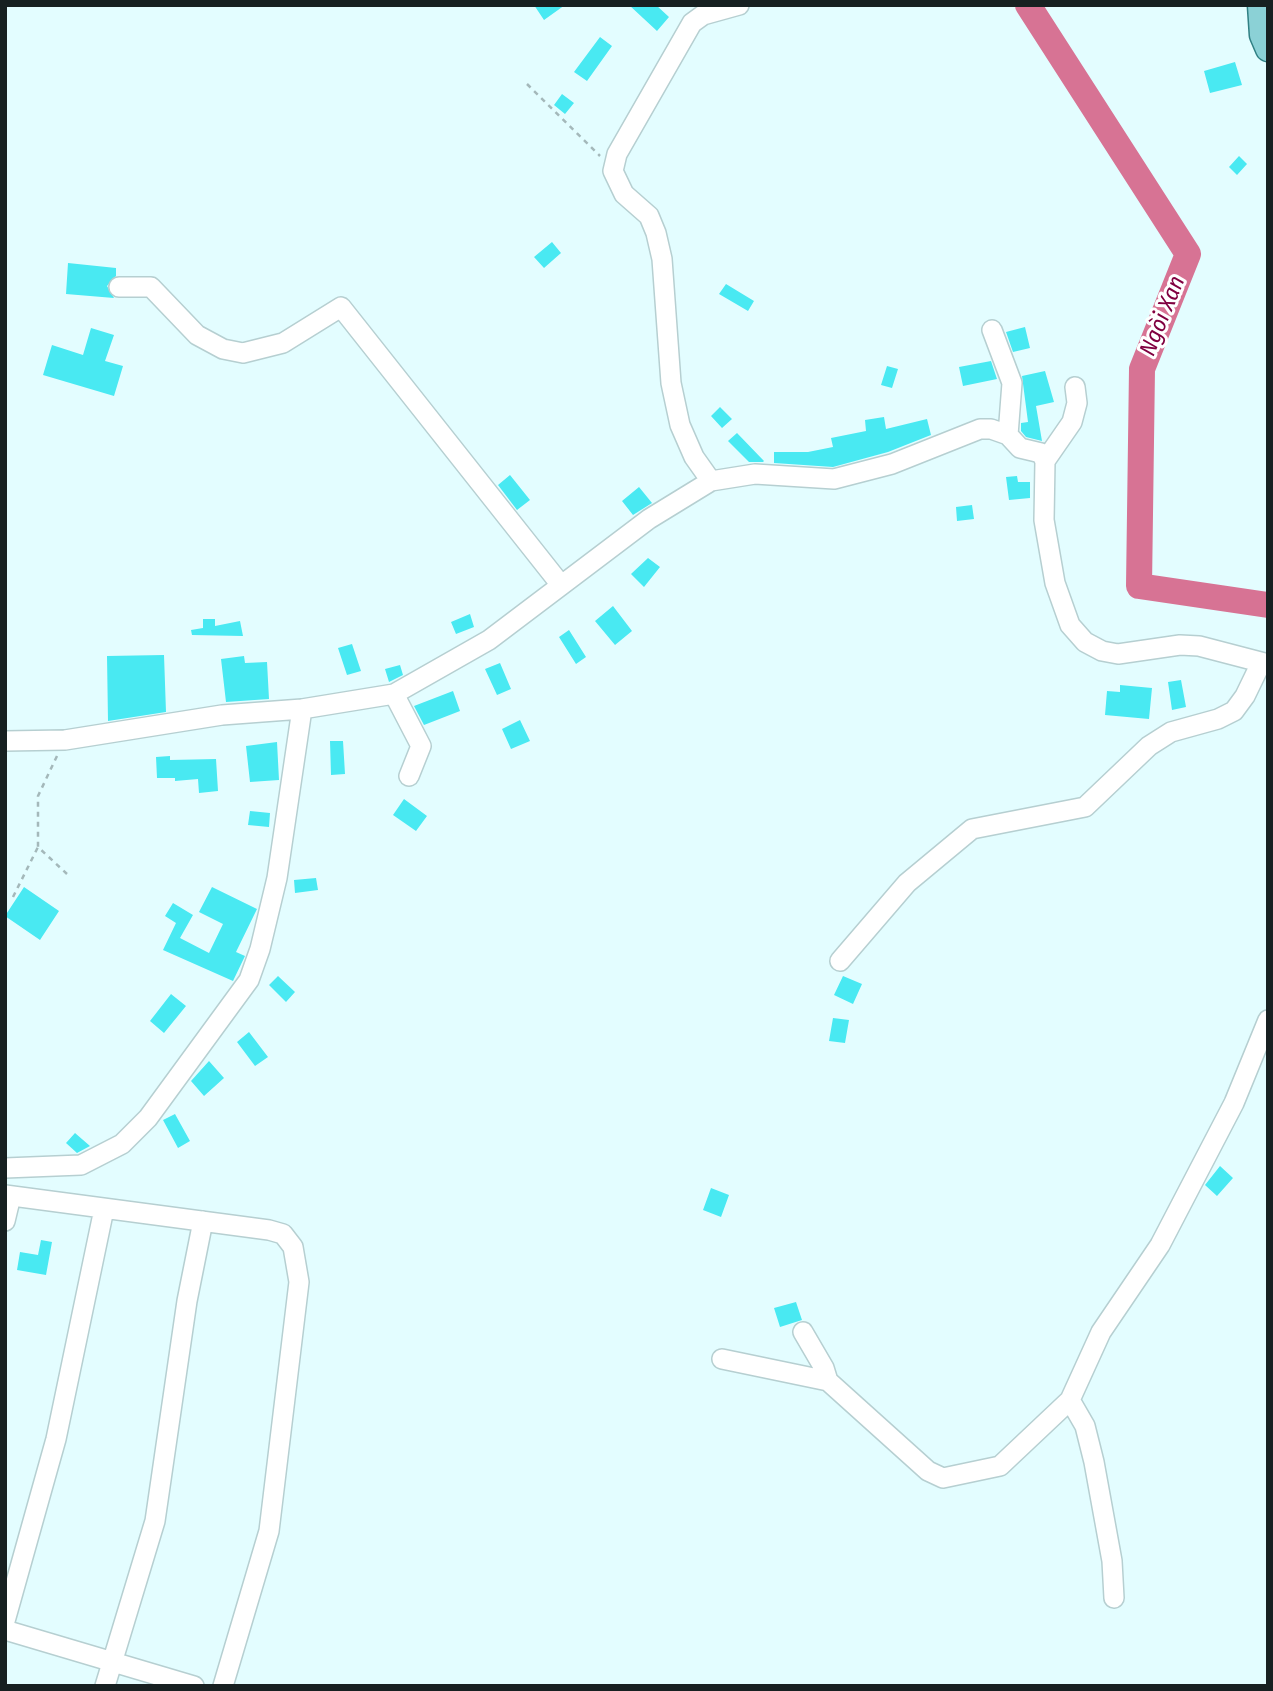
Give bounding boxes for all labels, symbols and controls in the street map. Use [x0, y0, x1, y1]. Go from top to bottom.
water label: Ngòi Xan [1134, 272, 1192, 360]

